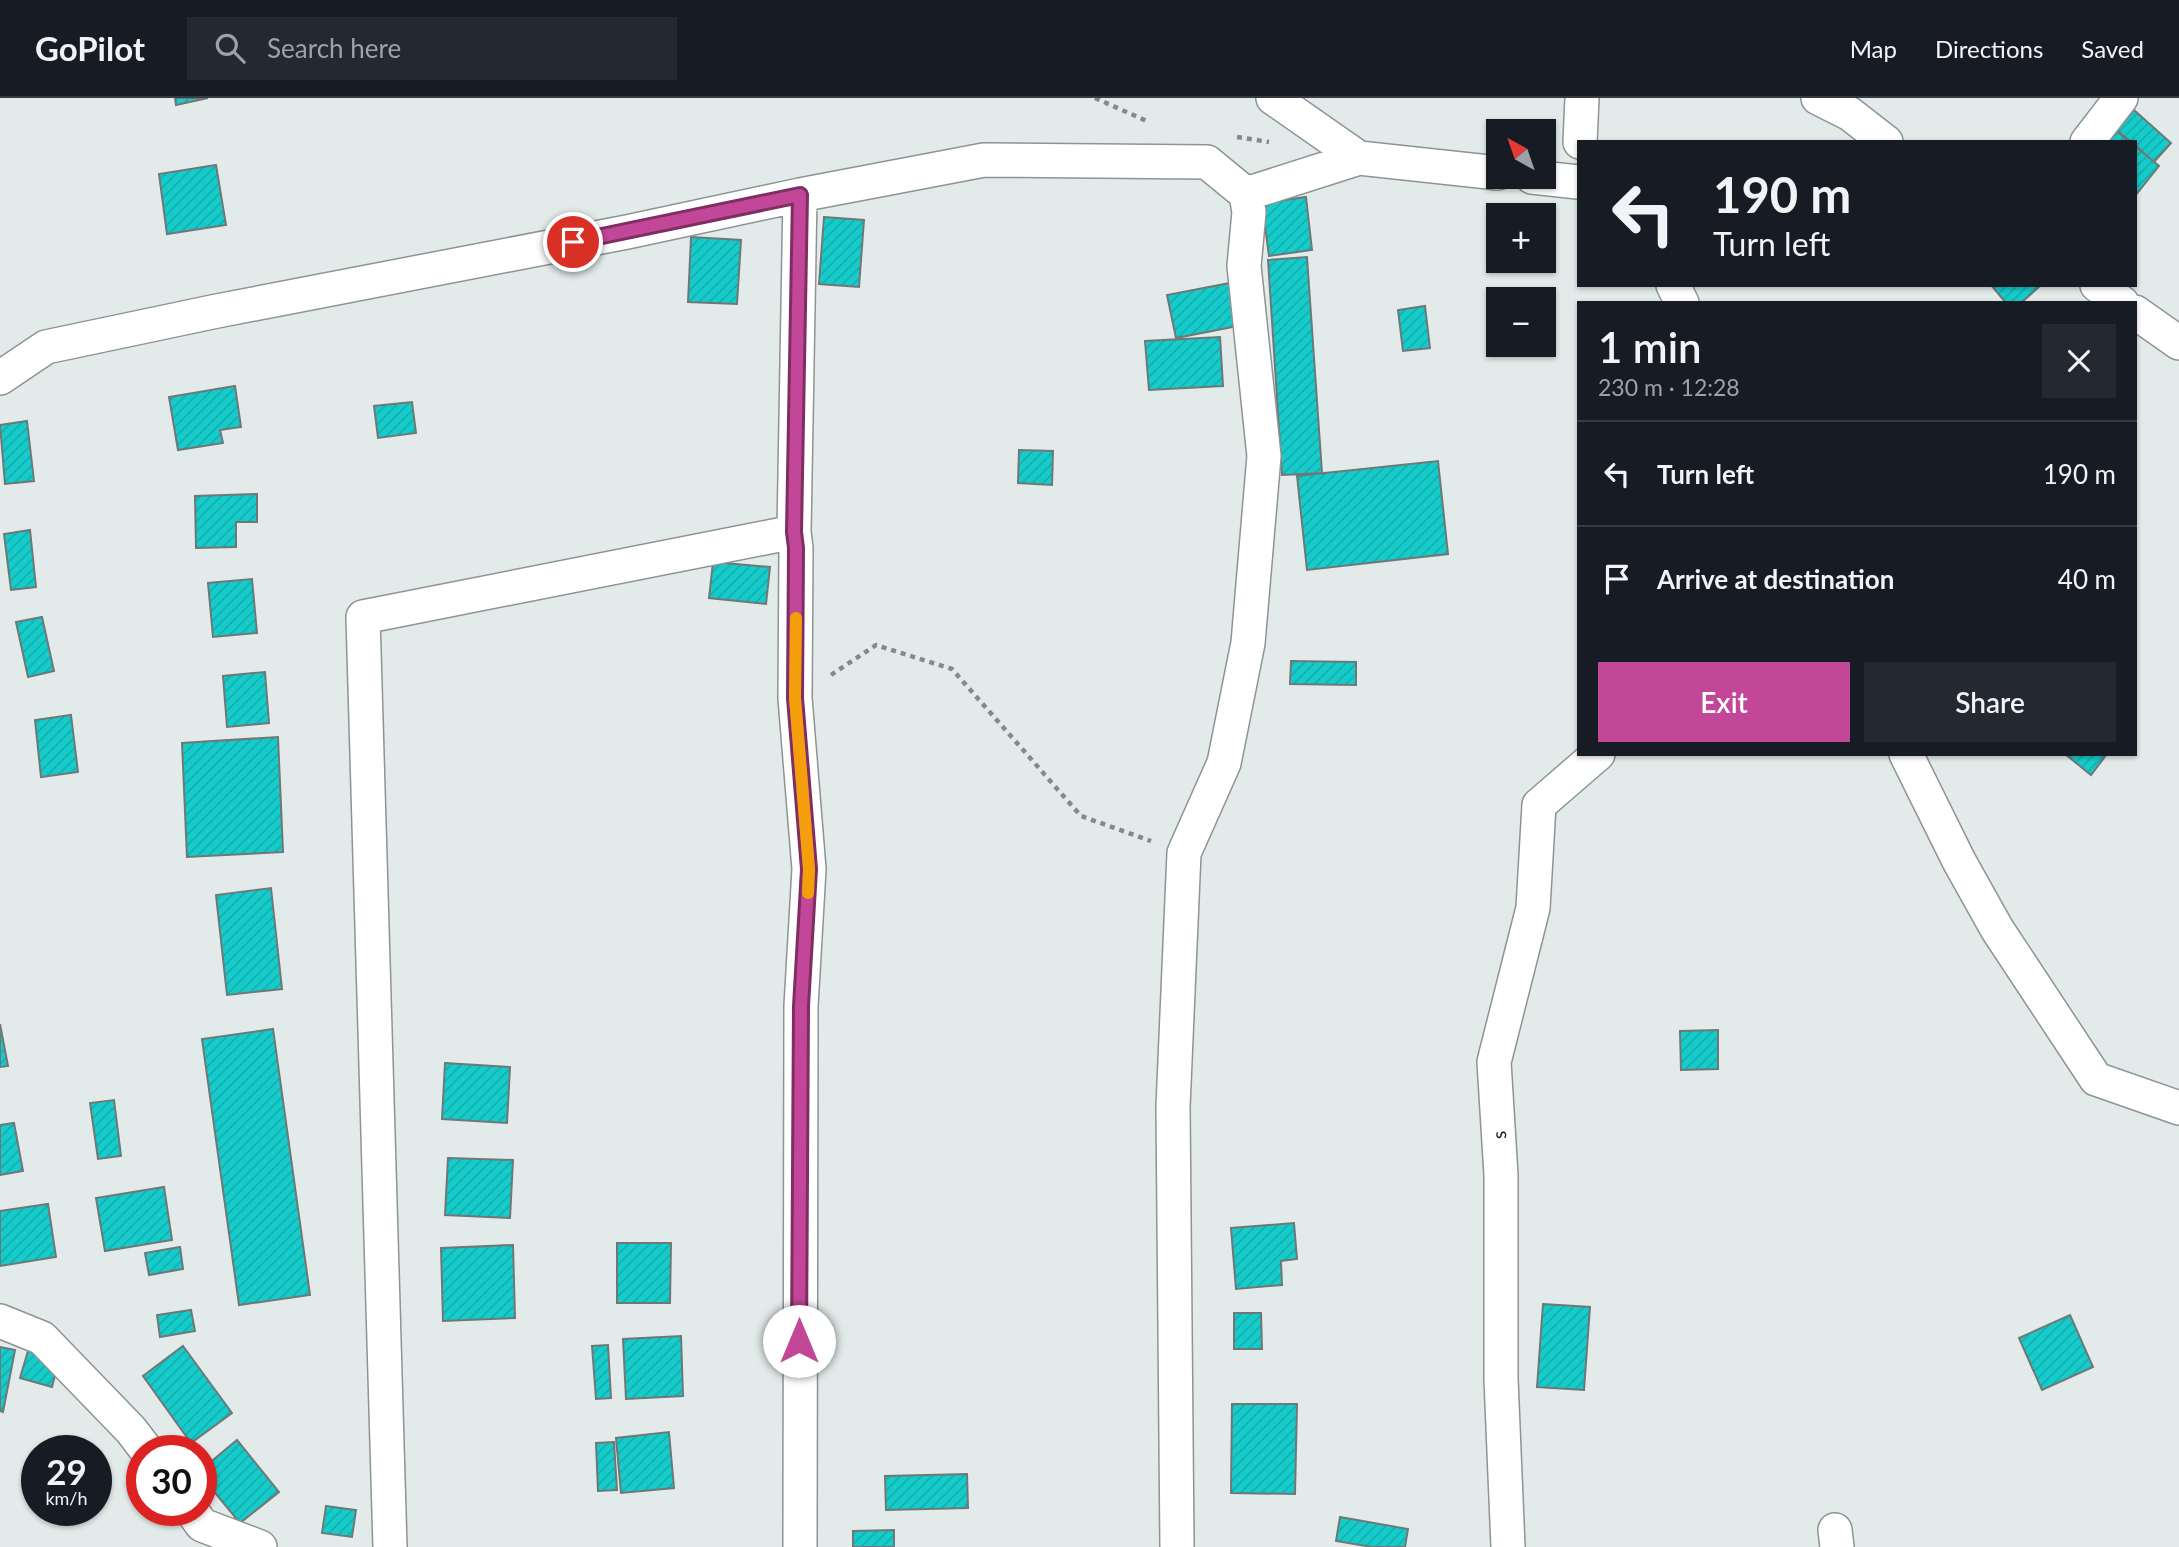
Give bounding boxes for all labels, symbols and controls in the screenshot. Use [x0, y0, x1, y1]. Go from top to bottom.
search box [187, 17, 677, 80]
text: GoPilot [35, 28, 145, 68]
icon: search [211, 29, 249, 67]
text: Search here [267, 32, 401, 64]
text: Map [1850, 34, 1897, 63]
text: Directions [1935, 34, 2043, 63]
text: Saved [2081, 34, 2144, 63]
north arrow [1486, 119, 1556, 189]
map controls [1486, 119, 1556, 357]
text: 190 m [1713, 165, 1851, 223]
icon: left [1598, 168, 1689, 259]
button: + [1486, 203, 1556, 273]
pin [543, 212, 603, 272]
icon: arrive [554, 223, 592, 261]
text: Turn left [1713, 224, 1830, 263]
button: − [1486, 287, 1556, 357]
text: 1 min [1598, 322, 1702, 372]
button: close [2042, 324, 2116, 398]
text: 230 m · 12:28 [1598, 373, 1740, 401]
icon: left [1598, 455, 1636, 493]
text: Turn left [1657, 458, 1754, 490]
text: 190 m [2043, 458, 2116, 490]
icon: arrive [1598, 560, 1636, 598]
text: Arrive at destination [1657, 563, 1894, 595]
text: 40 m [2058, 563, 2116, 595]
button: Exit [1598, 662, 1850, 742]
button: Share [1864, 662, 2116, 742]
street label: s [1487, 1130, 1510, 1140]
position arrow [762, 1304, 836, 1378]
speed limit sign: 30 [126, 1435, 217, 1526]
text: 29 [46, 1450, 87, 1492]
text: km/h [45, 1487, 88, 1509]

